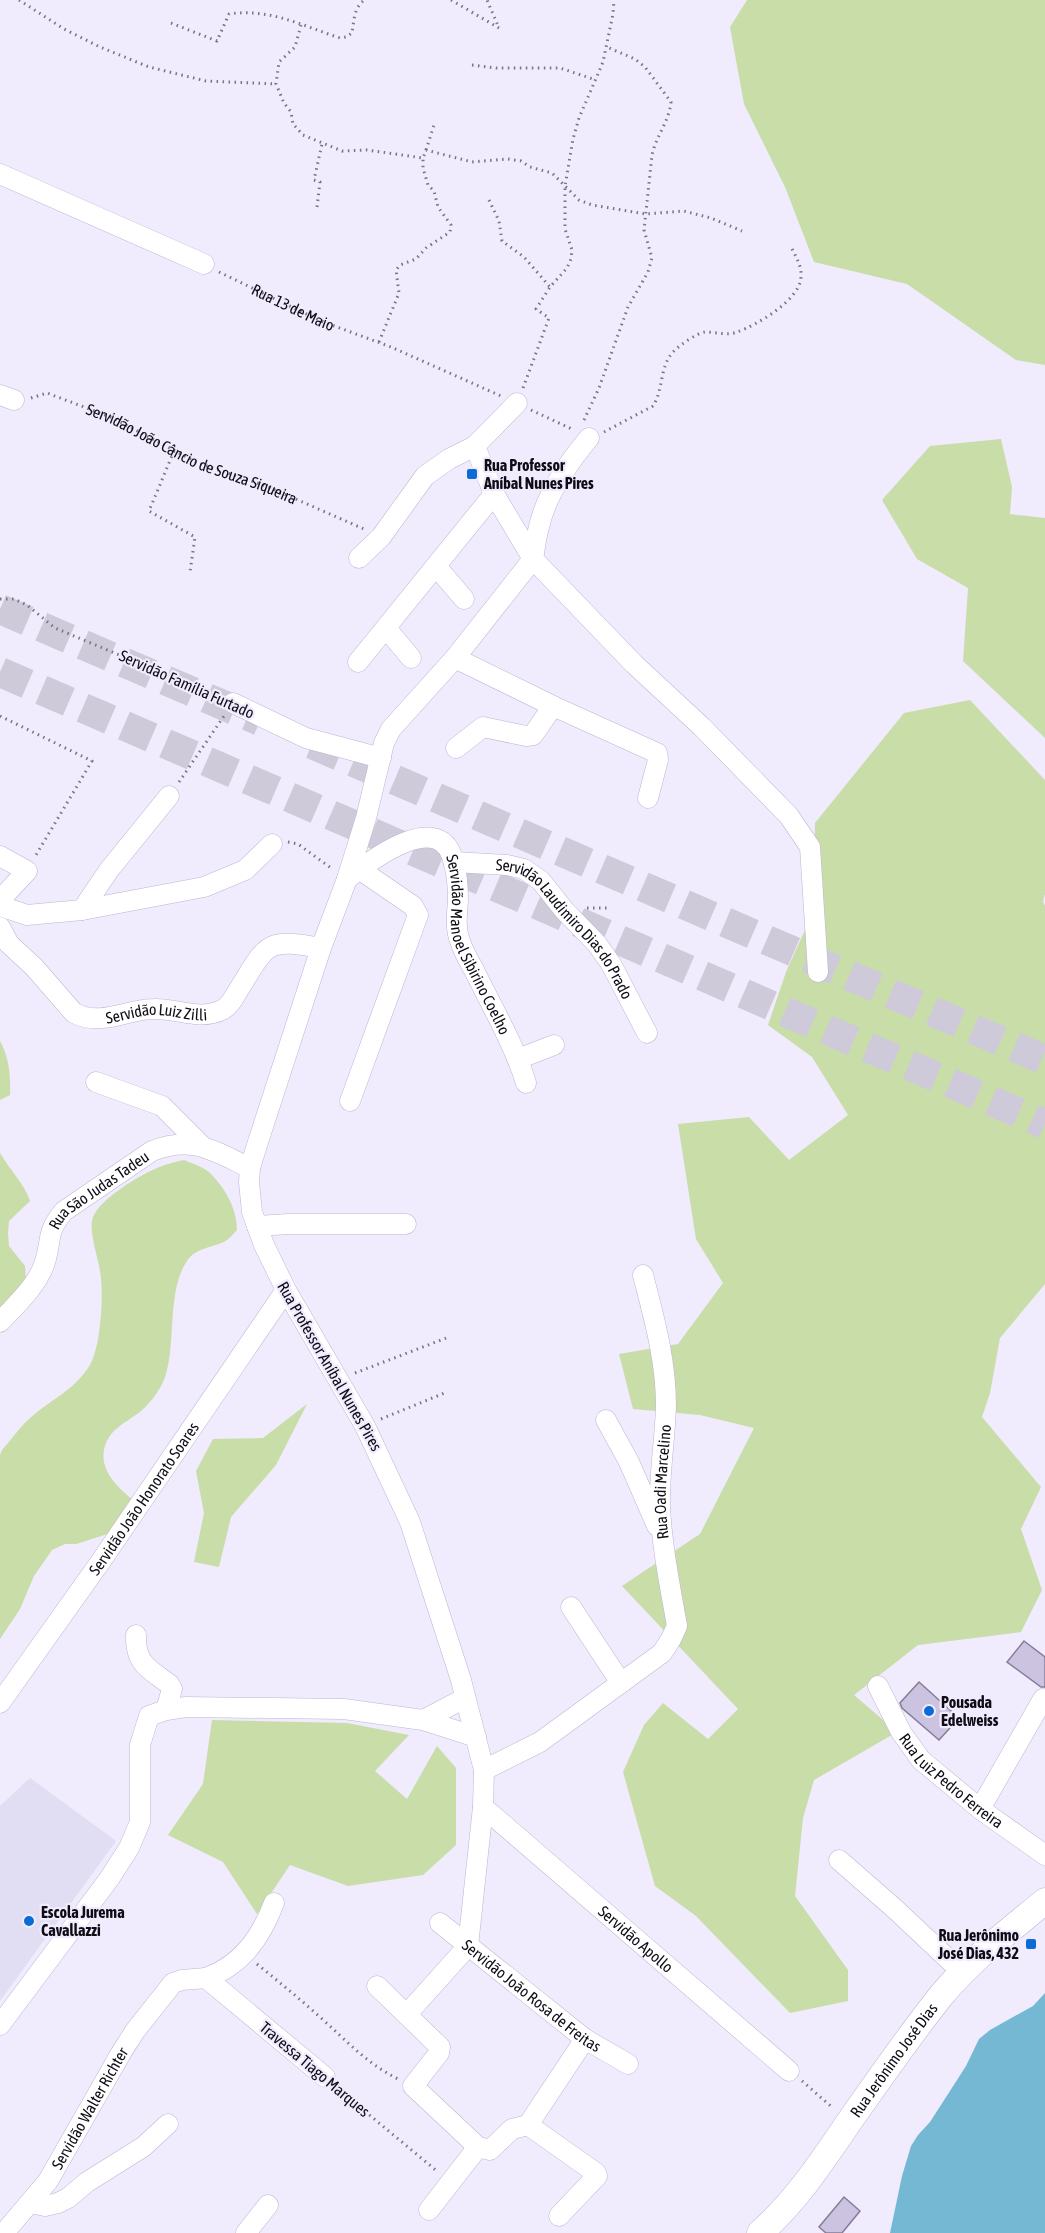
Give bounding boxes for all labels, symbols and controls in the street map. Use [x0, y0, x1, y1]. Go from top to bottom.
street label: Rua 13 de Maio [249, 280, 337, 334]
street label: Servidão João Câncio de Souza Siqueira [84, 400, 300, 507]
place label: Rua Professor Aníbal Nunes Pires [483, 456, 594, 492]
marker: Rua Professor Aníbal Nunes Pires [465, 467, 479, 481]
street label: Servidão Família Furtado [117, 646, 257, 722]
street label: Servidão Manoel Sibirino Coelho [443, 852, 514, 1037]
street label: Servidão Laudimiro Dias do Prado [495, 855, 637, 1002]
street label: Servidão Luiz Zilli [104, 1000, 208, 1027]
street label: Rua São Judas Tadeu [45, 1147, 152, 1232]
street label: Rua Professor Aníbal Nunes Pires [274, 1278, 386, 1454]
street label: Servidão João Honorato Soares [85, 1418, 202, 1578]
street label: Rua Oadi Marcelino [651, 1424, 674, 1540]
place label: Pousada Edelweiss [941, 1693, 999, 1729]
marker: Pousada Edelweiss [922, 1704, 936, 1718]
street label: Rua Luiz Pedro Ferreira [896, 1730, 1007, 1832]
street label: Servidão Apollo [595, 1902, 677, 1976]
place label: Escola Jurema Cavallazzi [41, 1903, 125, 1939]
marker: Escola Jurema Cavallazzi [22, 1914, 36, 1928]
place label: Rua Jerônimo José Dias, 432 [937, 1926, 1019, 1962]
street label: Servidão João Rosa de Freitas [459, 1936, 604, 2055]
marker: Rua Jerônimo José Dias, 432 [1024, 1937, 1038, 1951]
street label: Rua Jerônimo José Dias [846, 1999, 941, 2120]
street label: Travessa Tiago Marques [256, 2018, 374, 2121]
street label: Servidão Walter Richter [48, 2044, 131, 2172]

